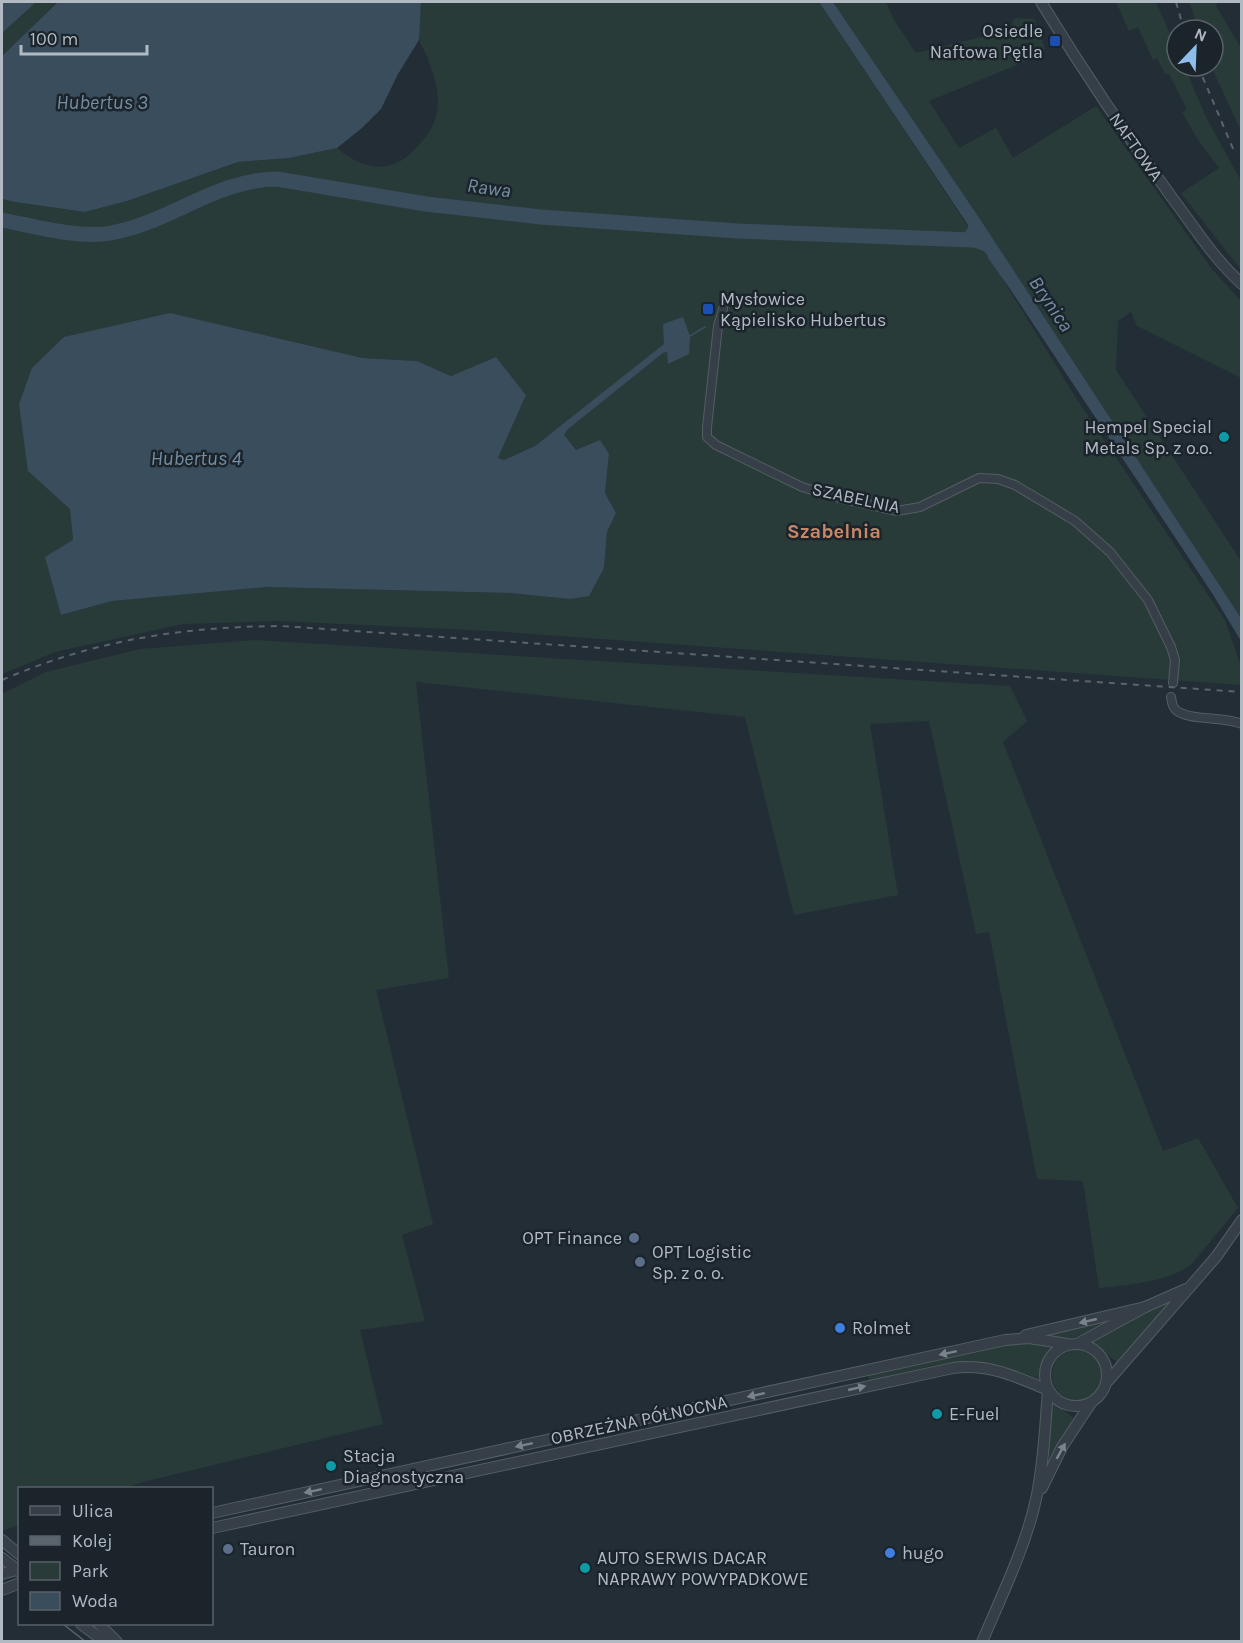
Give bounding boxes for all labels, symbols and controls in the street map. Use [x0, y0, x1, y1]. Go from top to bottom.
scale bar [21, 18, 147, 56]
north arrow [1165, 18, 1225, 78]
place label: Osiedle Naftowa Pętla [930, 20, 1043, 63]
text: N [1192, 24, 1210, 46]
text: 100 m [30, 28, 78, 50]
marker: Osiedle Naftowa Pętla [1048, 34, 1062, 48]
water label: Hubertus 3 [56, 91, 148, 114]
street label: NAFTOWA [1104, 109, 1168, 185]
water label: Rawa [465, 174, 513, 202]
water label: Brynica [1024, 272, 1078, 336]
place label: Mysłowice Kąpielisko Hubertus [720, 288, 887, 331]
marker: Mysłowice Kąpielisko Hubertus [701, 302, 715, 316]
place label: Hempel Special Metals Sp. z o.o. [1084, 416, 1212, 459]
marker: Hempel Special Metals Sp. z o.o. [1217, 430, 1231, 444]
water label: Hubertus 4 [150, 447, 242, 470]
street label: SZABELNIA [810, 478, 902, 518]
district label: Szabelnia [787, 520, 881, 543]
place label: OPT Finance [522, 1227, 622, 1249]
marker: OPT Finance [627, 1231, 641, 1245]
place label: OPT Logistic Sp. z o. o. [652, 1241, 752, 1284]
marker: OPT Logistic Sp. z o. o. [633, 1255, 647, 1269]
one-way arrow [1079, 1316, 1097, 1326]
place label: Rolmet [852, 1317, 911, 1339]
marker: Rolmet [833, 1321, 847, 1335]
one-way arrow [938, 1349, 957, 1358]
one-way arrow [847, 1383, 866, 1393]
street label: OBRZEŻNA PÓŁNOCNA [549, 1390, 729, 1449]
one-way arrow [746, 1391, 765, 1400]
place label: E-Fuel [949, 1403, 1000, 1425]
marker: E-Fuel [930, 1407, 944, 1421]
one-way arrow [515, 1441, 534, 1450]
one-way arrow [1055, 1442, 1065, 1459]
place label: Stacja Diagnostyczna [343, 1445, 464, 1488]
marker: Stacja Diagnostyczna [324, 1459, 338, 1473]
legend [18, 1487, 213, 1625]
one-way arrow [303, 1487, 322, 1496]
text: Ulica [72, 1500, 113, 1522]
text: Kolej [72, 1530, 113, 1552]
place label: Tauron [240, 1538, 295, 1560]
marker: Tauron [221, 1542, 235, 1556]
place label: hugo [902, 1542, 944, 1564]
marker: hugo [883, 1546, 897, 1560]
place label: AUTO SERWIS DACAR NAPRAWY POWYPADKOWE [597, 1547, 809, 1590]
text: Park [72, 1560, 109, 1582]
marker: AUTO SERWIS DACAR NAPRAWY POWYPADKOWE [578, 1561, 592, 1575]
text: Woda [72, 1590, 118, 1612]

